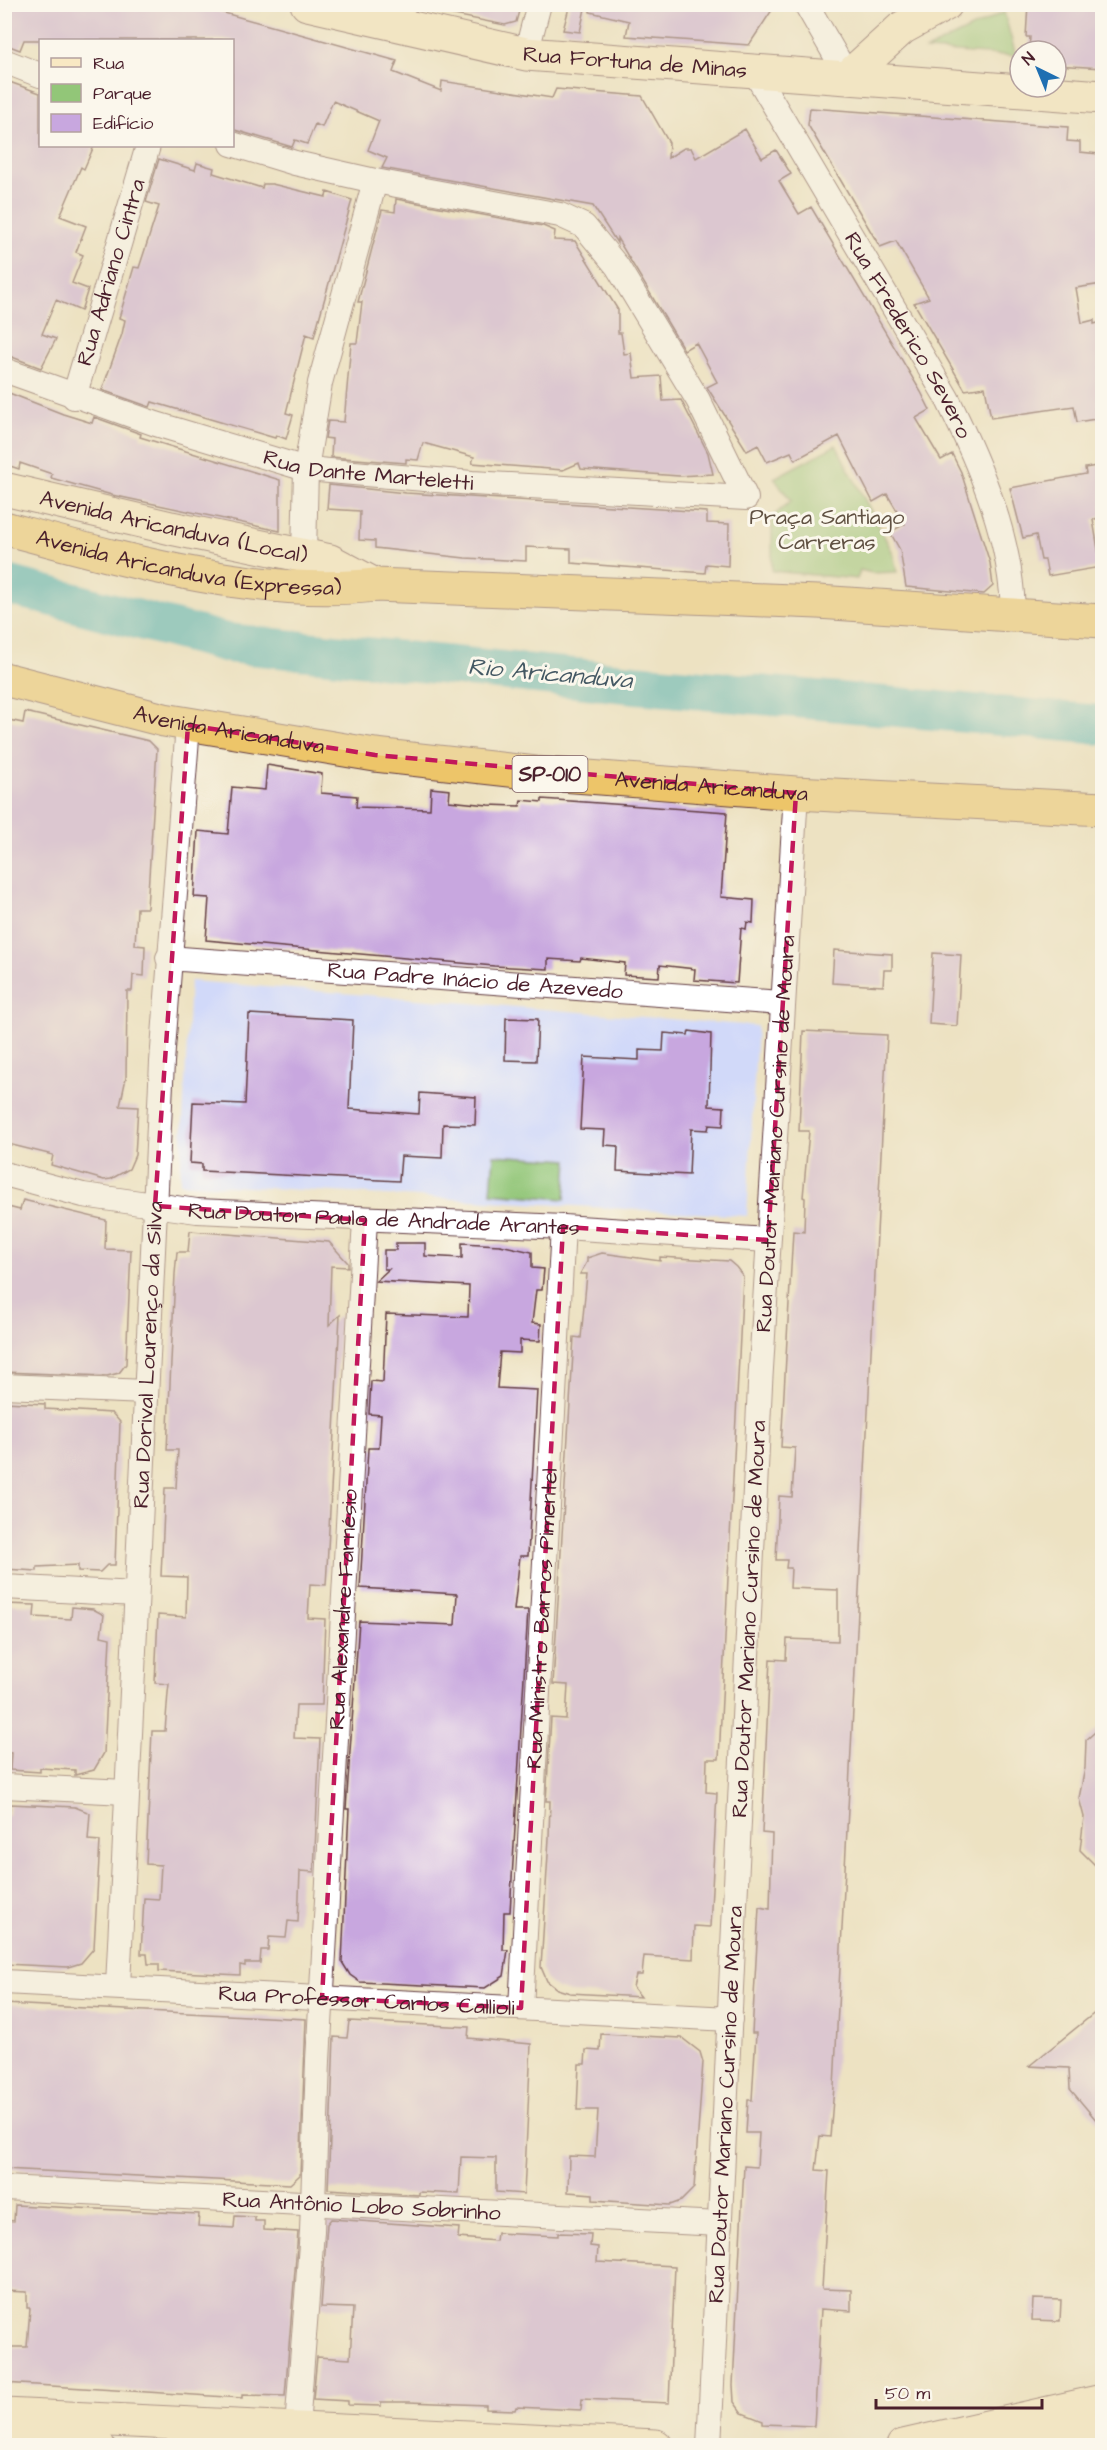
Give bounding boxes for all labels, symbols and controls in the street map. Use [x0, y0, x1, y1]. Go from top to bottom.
street label: Rua Fortuna de Minas [522, 38, 748, 86]
legend [39, 39, 234, 147]
north arrow [1008, 39, 1068, 99]
text: N [1017, 47, 1040, 70]
text: Rua [93, 51, 124, 76]
text: Parque [93, 81, 152, 106]
text: Edifício [93, 111, 153, 136]
street label: Rua Adriano Cintra [69, 175, 153, 369]
street label: Rua Frederico Severo [837, 226, 980, 444]
street label: Rua Dante Marteletti [260, 442, 475, 499]
street label: Avenida Aricanduva (Local) [37, 482, 311, 571]
park label: Praça Santiago Carreras [750, 502, 905, 558]
street label: Avenida Aricanduva (Expressa) [33, 522, 342, 603]
water label: Rio Aricanduva [467, 650, 635, 698]
street label: Avenida Aricanduva [130, 697, 327, 762]
road number: SP-010 [512, 756, 588, 792]
street label: Avenida Aricanduva [614, 764, 809, 809]
street label: Rua Doutor Mariano Cursino de Moura [748, 934, 803, 1333]
street label: Rua Padre Inácio de Azevedo [326, 954, 625, 1007]
street label: Rua Doutor Paulo de Andrade Arantes [186, 1194, 581, 1244]
street label: Rua Dorival Lourenço da Silva [125, 1200, 171, 1509]
street label: Rua Doutor Mariano Cursino de Moura [724, 1420, 774, 1818]
street label: Rua Ministro Barros Pimentel [518, 1467, 566, 1770]
street label: Rua Alexandre Farnésio [321, 1487, 365, 1731]
street label: Rua Doutor Mariano Cursino de Moura [700, 1905, 750, 2304]
street label: Rua Professor Carlos Callioli [218, 1977, 515, 2024]
street label: Rua Antônio Lobo Sobrinho [222, 2184, 502, 2228]
scale bar [876, 2372, 1042, 2410]
text: 50 m [885, 2381, 930, 2406]

